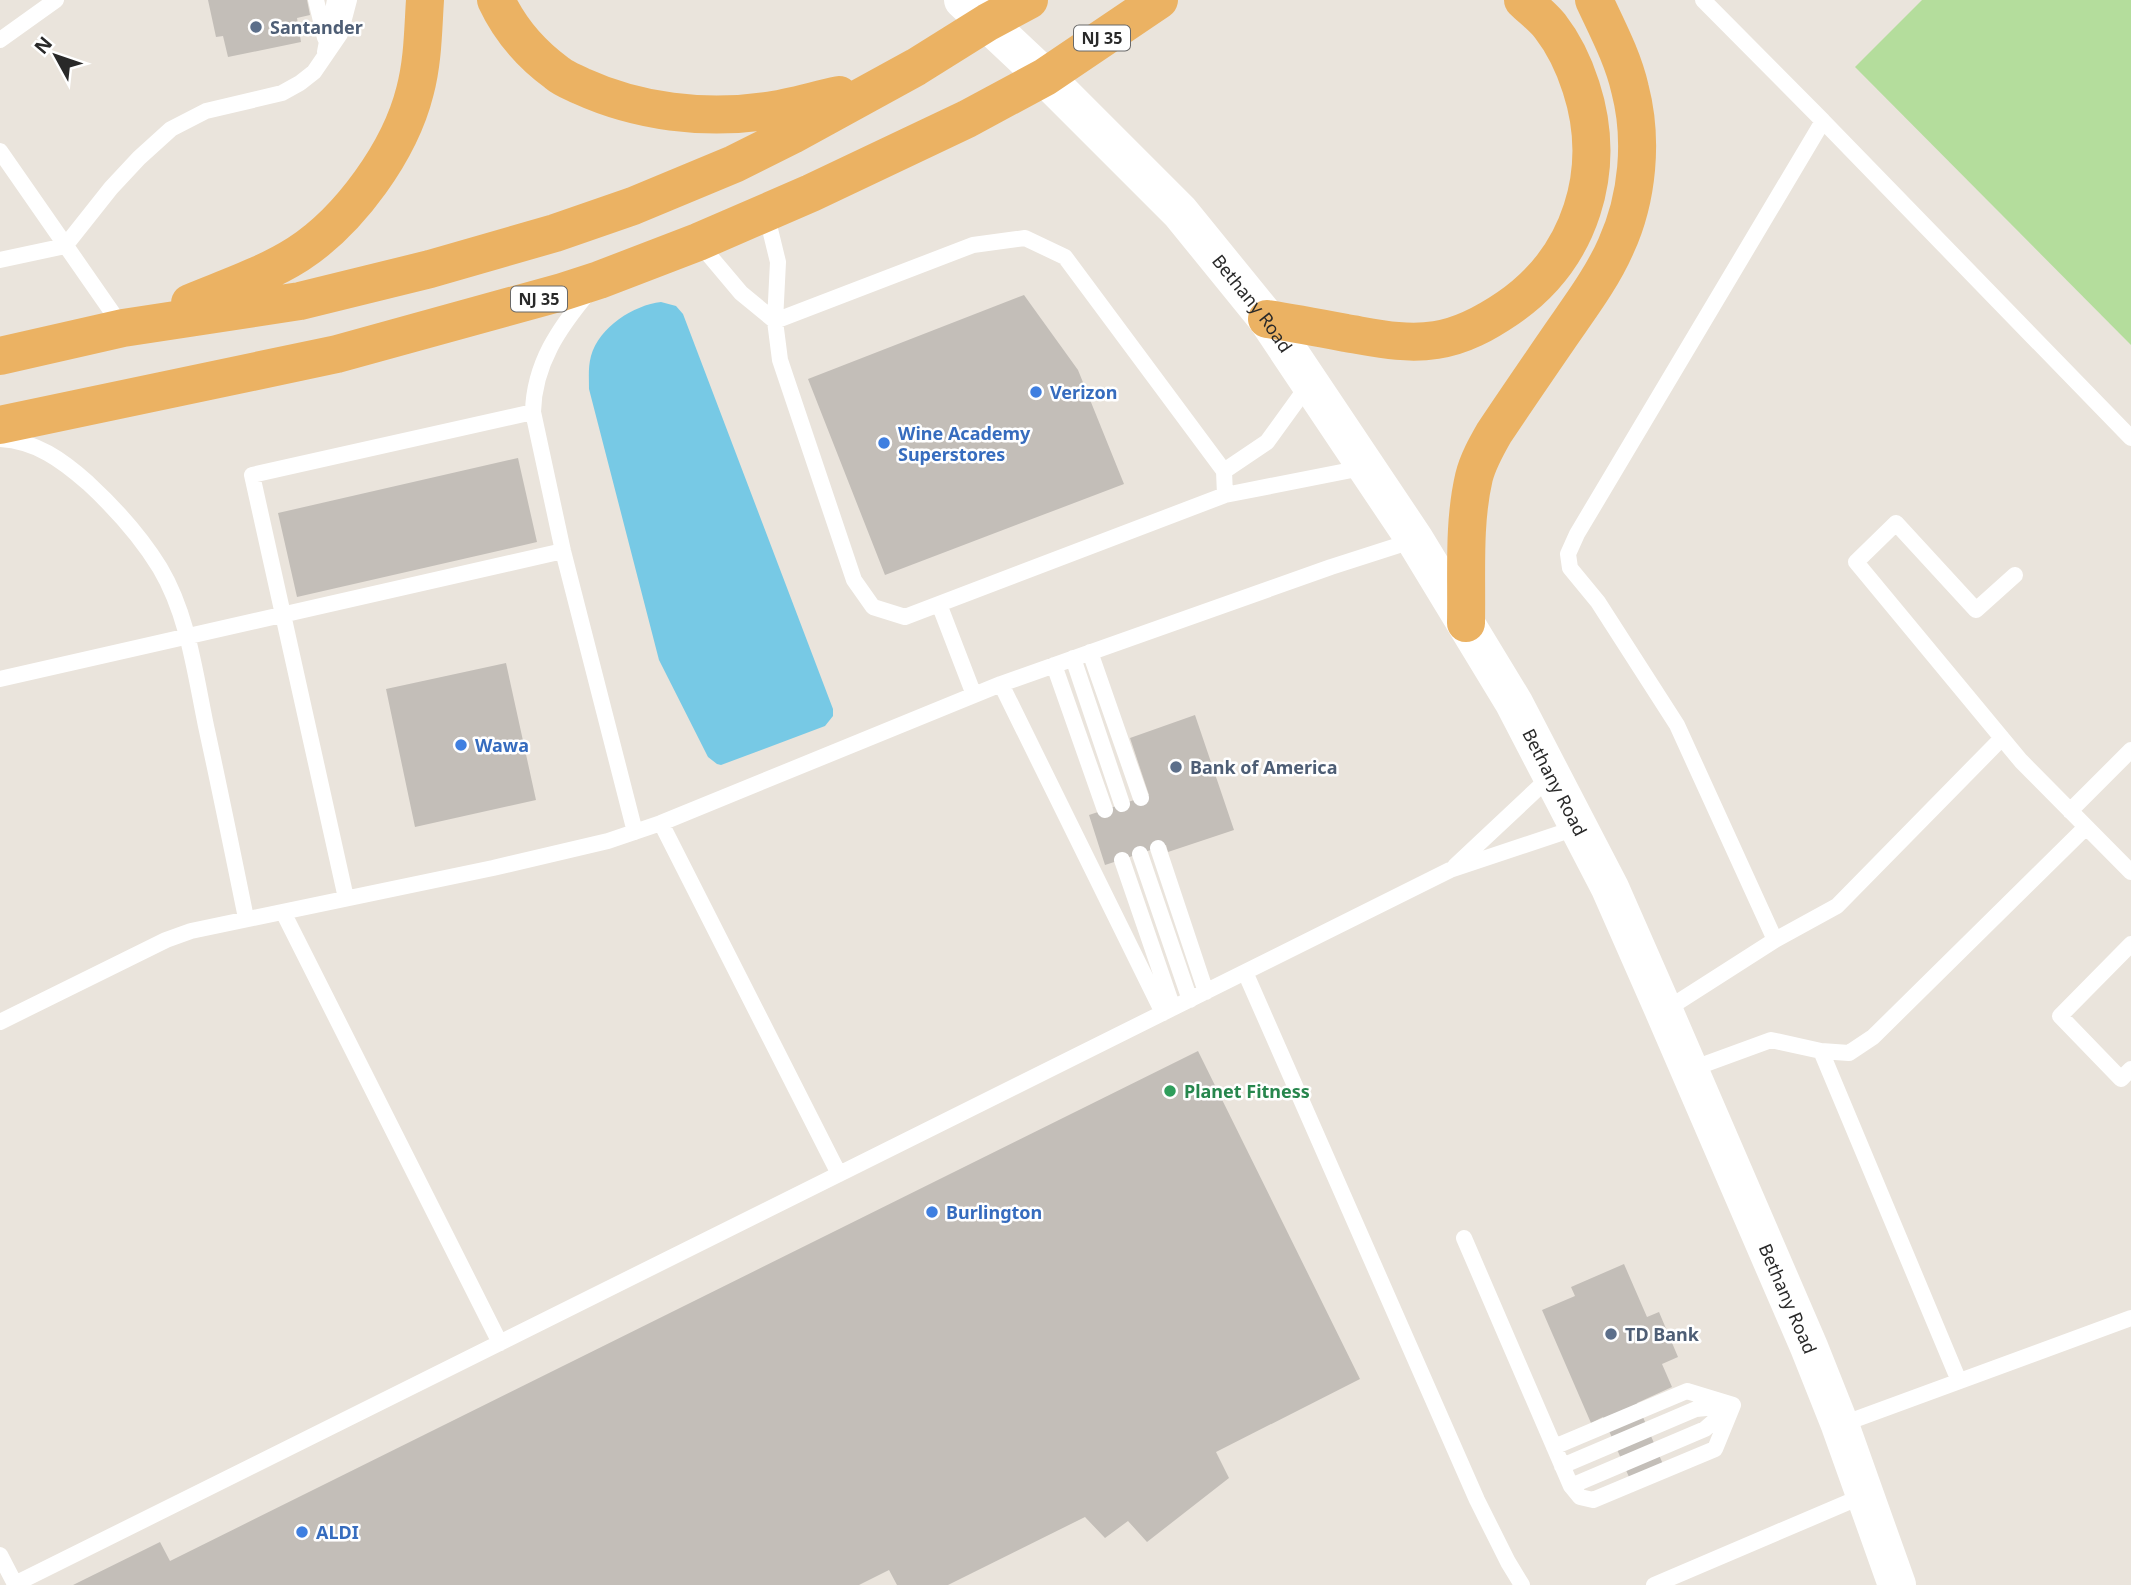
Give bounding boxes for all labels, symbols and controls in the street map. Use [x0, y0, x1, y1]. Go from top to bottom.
place label: Santander [270, 15, 363, 39]
marker: Santander [248, 19, 264, 35]
north arrow [21, 21, 91, 91]
road number: NJ 35 [1074, 26, 1130, 50]
text: N [28, 31, 58, 59]
street label: Bethany Road [1207, 249, 1298, 357]
road number: NJ 35 [511, 286, 567, 312]
place label: Verizon [1050, 380, 1117, 404]
marker: Verizon [1028, 384, 1044, 400]
place label: Wine Academy Superstores [898, 421, 1031, 466]
marker: Wine Academy Superstores [876, 435, 892, 451]
street label: Bethany Road [1517, 724, 1593, 840]
place label: Wawa [475, 733, 529, 757]
marker: Wawa [453, 737, 469, 753]
place label: Bank of America [1190, 755, 1337, 779]
marker: Bank of America [1168, 759, 1184, 775]
place label: Planet Fitness [1184, 1079, 1310, 1103]
marker: Planet Fitness [1162, 1083, 1178, 1099]
place label: Burlington [946, 1200, 1042, 1224]
marker: Burlington [924, 1204, 940, 1220]
street label: Bethany Road [1754, 1240, 1822, 1357]
place label: TD Bank [1625, 1322, 1700, 1346]
marker: TD Bank [1603, 1326, 1619, 1342]
place label: ALDI [316, 1520, 359, 1544]
marker: ALDI [294, 1524, 310, 1540]

